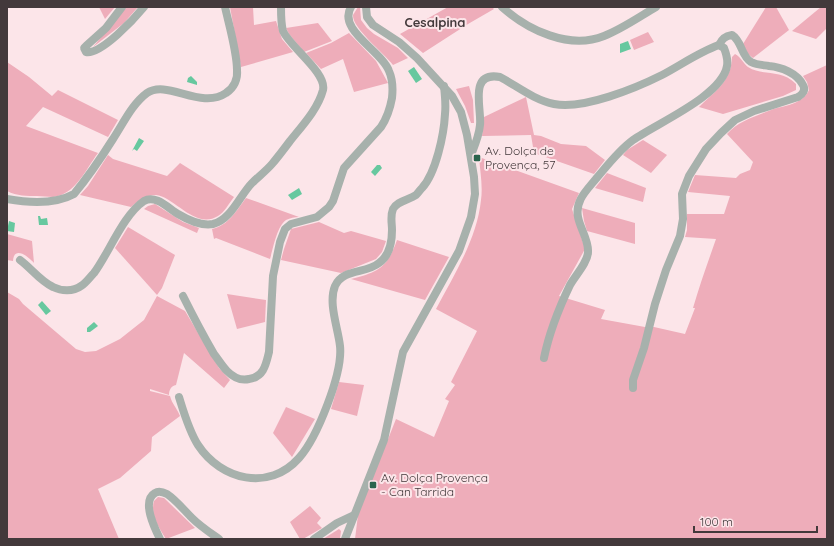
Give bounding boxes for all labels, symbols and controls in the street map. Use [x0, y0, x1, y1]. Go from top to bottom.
district label: Cesalpina [404, 14, 466, 30]
place label: Av. Dolça de Provença, 57 [485, 143, 556, 172]
marker: Av. Dolça de Provença, 57 [472, 153, 482, 163]
place label: Av. Dolça Provença - Can Tarrida [381, 470, 488, 499]
marker: Av. Dolça Provença - Can Tarrida [368, 480, 378, 490]
scale bar [694, 508, 817, 534]
text: 100 m [700, 514, 733, 529]

